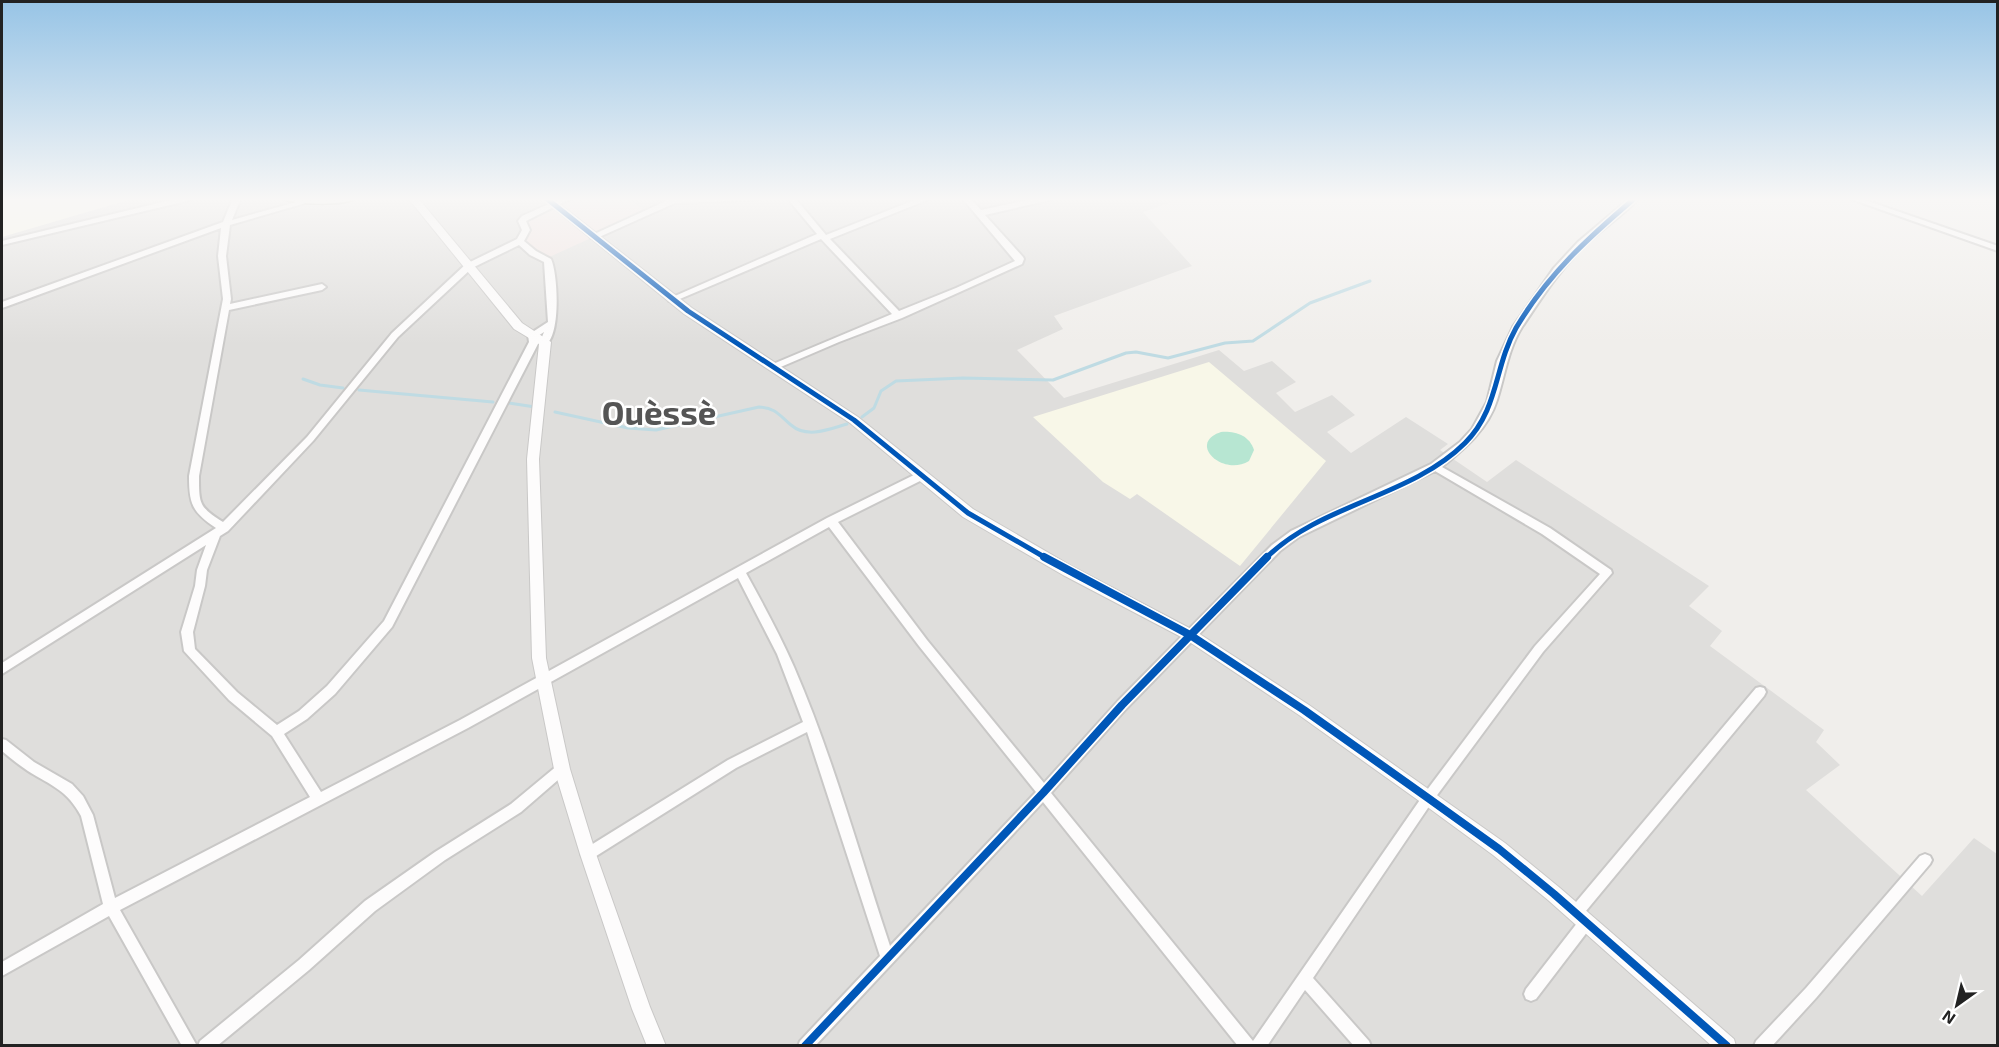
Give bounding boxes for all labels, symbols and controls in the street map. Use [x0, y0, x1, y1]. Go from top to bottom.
district label: Ouèssè [602, 392, 716, 432]
north arrow [1927, 975, 1987, 1035]
text: N [1938, 1007, 1958, 1029]

